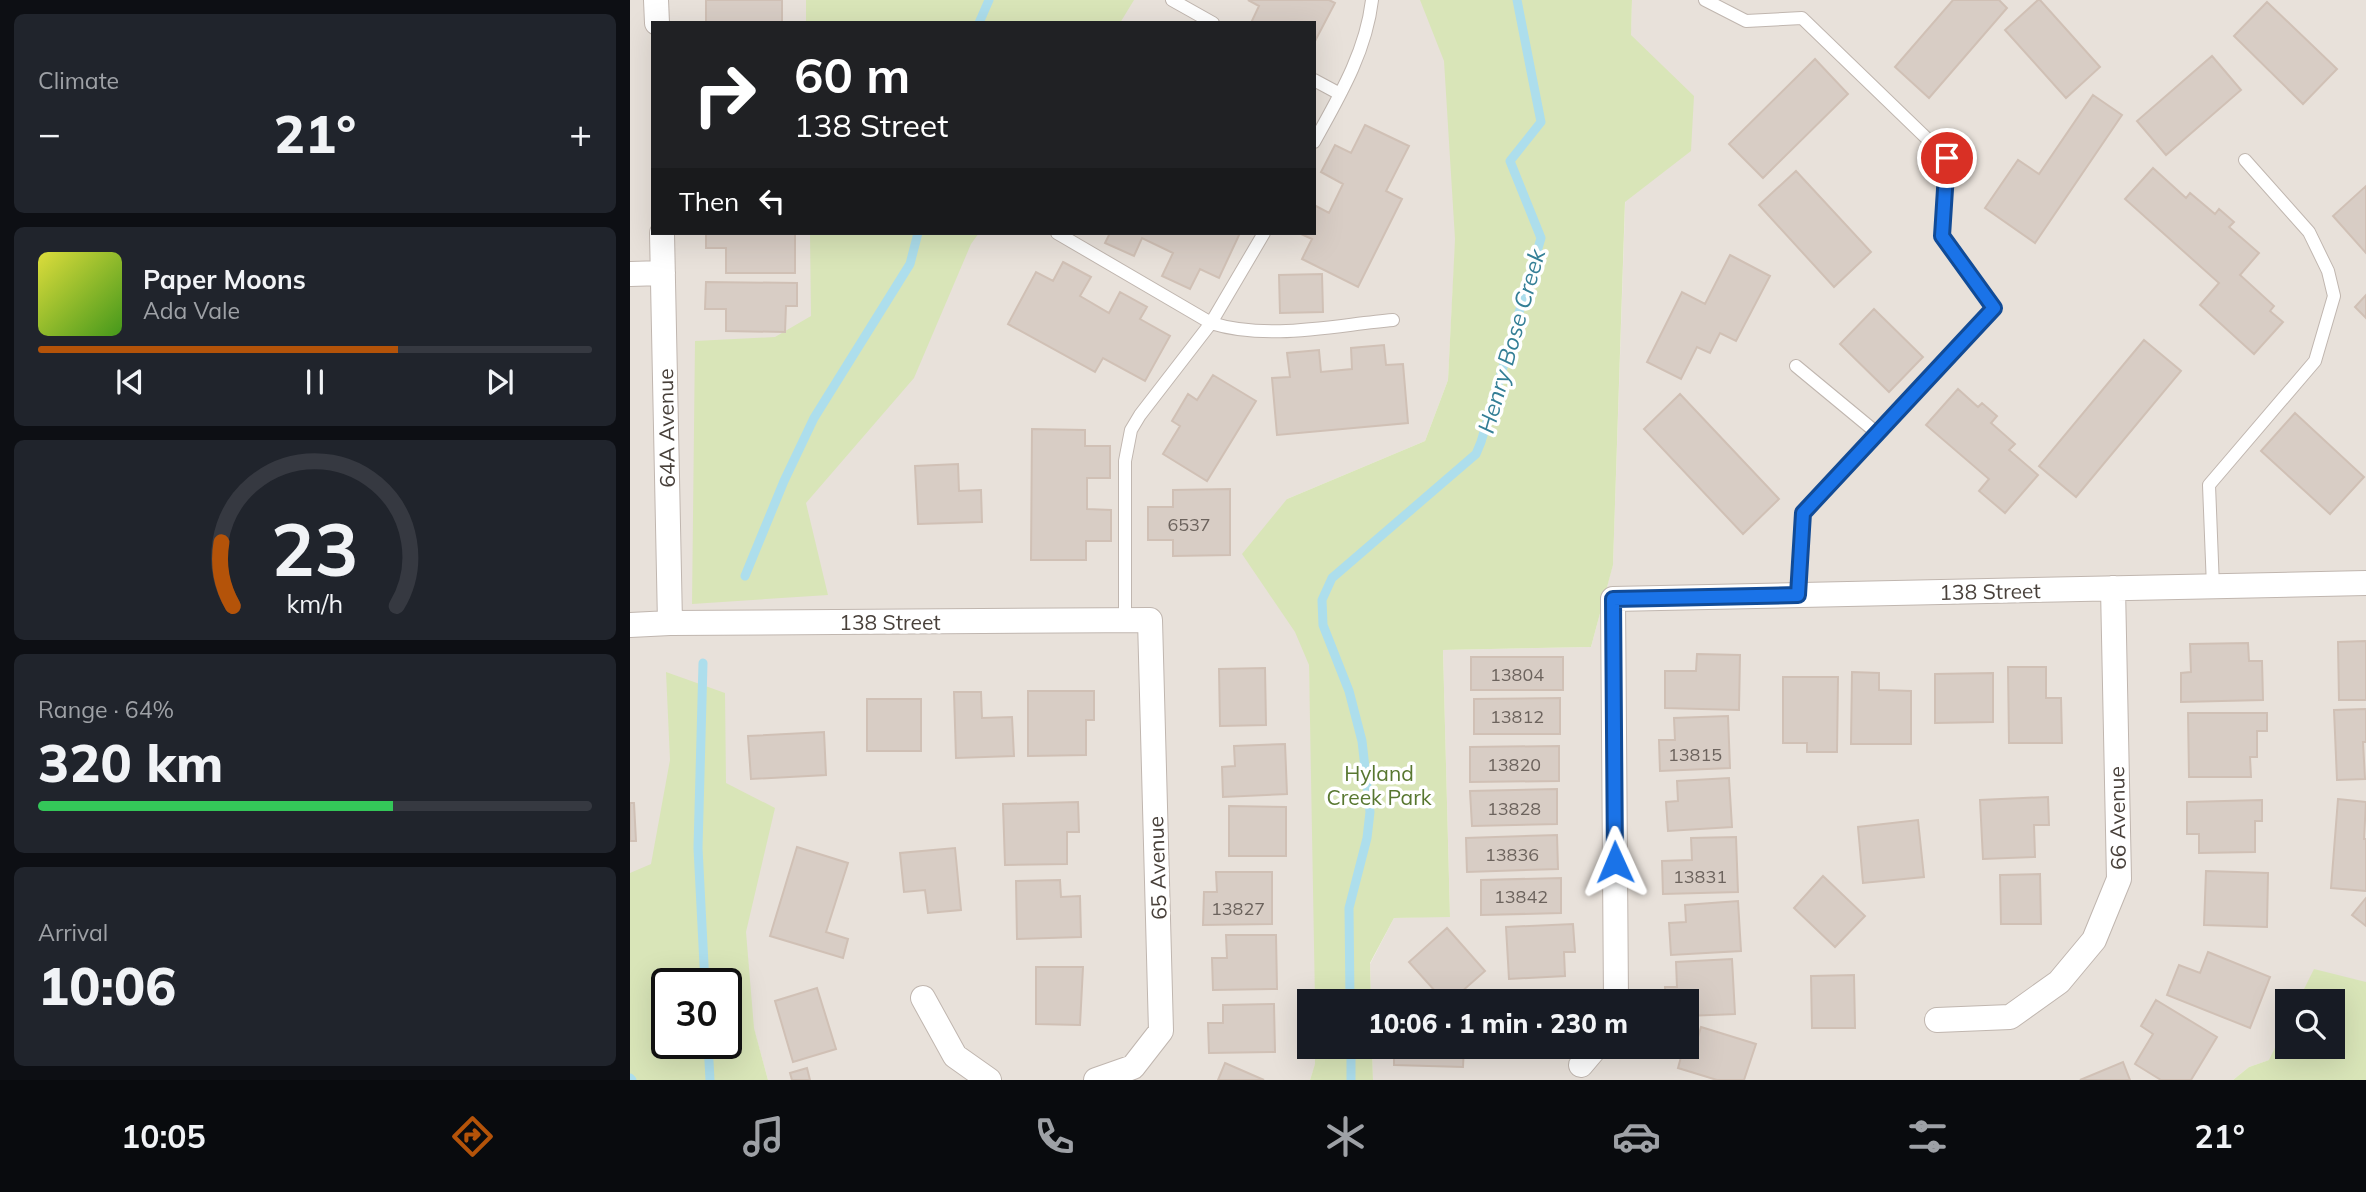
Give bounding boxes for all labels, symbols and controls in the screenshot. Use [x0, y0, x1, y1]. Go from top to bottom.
text: 60 m [794, 44, 910, 105]
icon: right [679, 49, 770, 140]
text: Climate [38, 66, 119, 95]
text: 21° [274, 101, 356, 166]
text: 138 Street [794, 105, 948, 145]
text: − [38, 109, 61, 157]
text: + [569, 109, 592, 157]
pin [1917, 128, 1977, 188]
icon: arrive [1928, 139, 1966, 177]
icon: left [753, 182, 791, 220]
text: Then [679, 185, 739, 218]
water label: Henry Bose Creek [1471, 244, 1551, 436]
text: Paper Moons [143, 263, 306, 296]
text: Ada Vale [143, 296, 240, 325]
icon: previous [111, 363, 149, 401]
icon: pause [296, 363, 334, 401]
icon: next [481, 363, 519, 401]
street label: 64A Avenue [652, 368, 680, 488]
text: 23 [271, 503, 359, 594]
house number: 6537 [1167, 513, 1211, 536]
street label: 138 Street [1939, 577, 2041, 605]
text: km/h [287, 588, 343, 619]
street label: 138 Street [839, 609, 941, 635]
house number: 13804 [1490, 663, 1544, 686]
text: Range · 64% [38, 695, 174, 724]
house number: 13812 [1490, 705, 1544, 728]
text: 320 km [38, 730, 223, 795]
house number: 13815 [1668, 743, 1722, 766]
house number: 13820 [1487, 753, 1541, 776]
park label: Hyland Creek Park [1326, 760, 1432, 810]
street label: 66 Avenue [2103, 766, 2131, 870]
house number: 13828 [1487, 797, 1541, 820]
street label: 65 Avenue [1142, 816, 1172, 920]
position arrow [1578, 825, 1652, 899]
house number: 13836 [1485, 843, 1539, 866]
house number: 13831 [1673, 865, 1727, 888]
house number: 13842 [1494, 885, 1548, 908]
house number: 13827 [1211, 897, 1265, 920]
text: Arrival [38, 918, 108, 947]
text: 10:06 [38, 953, 176, 1018]
speed limit sign: 30 [651, 968, 742, 1059]
map controls [2275, 989, 2345, 1059]
button: search [2275, 989, 2345, 1059]
text: 10:06 · 1 min · 230 m [1368, 1007, 1628, 1040]
icon: directions [448, 1112, 497, 1161]
icon: music [739, 1112, 788, 1161]
icon: phone [1030, 1112, 1079, 1161]
icon: climate [1321, 1112, 1370, 1161]
icon: car [1612, 1112, 1661, 1161]
icon: filters [1903, 1112, 1952, 1161]
text: 10:05 [121, 1116, 206, 1156]
text: 21° [2194, 1116, 2245, 1156]

